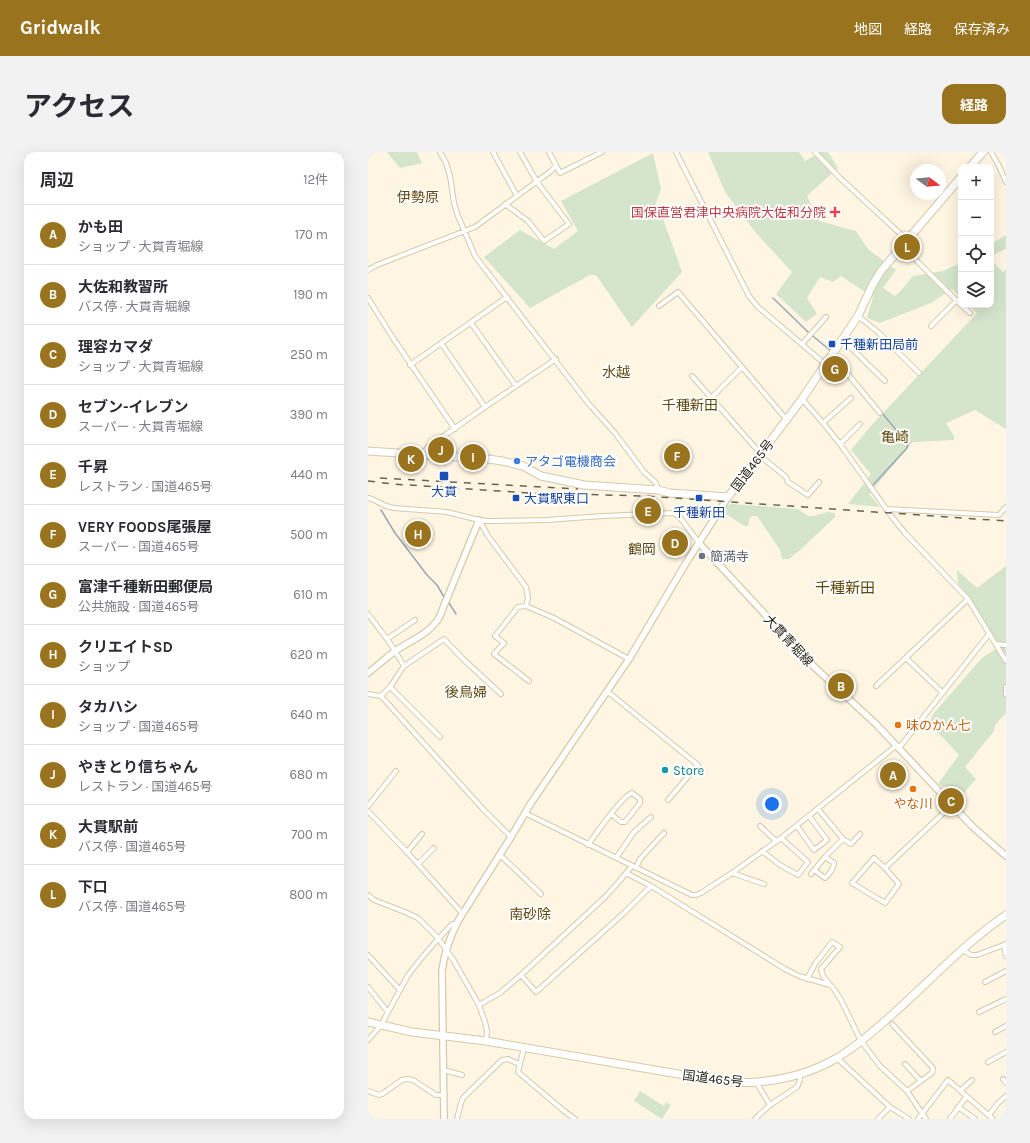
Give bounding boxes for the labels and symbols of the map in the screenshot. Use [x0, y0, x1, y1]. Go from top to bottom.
north arrow [910, 164, 946, 200]
district label: 伊勢原 [397, 189, 439, 206]
place label: 国保直営君津中央病院大佐和分院 [631, 205, 826, 220]
marker: 国保直営君津中央病院大佐和分院 [829, 206, 841, 218]
pin: L [894, 232, 920, 262]
place label: 千種新田局前 [840, 337, 918, 352]
marker: 千種新田局前 [827, 339, 837, 349]
pin: G [822, 354, 848, 384]
district label: 水越 [602, 364, 630, 381]
district label: 千種新田 [662, 397, 718, 414]
district label: 亀崎 [881, 429, 909, 446]
pin: J [428, 435, 454, 465]
street label: 国道465号 [728, 436, 777, 494]
pin: F [664, 441, 690, 471]
pin: I [460, 442, 486, 472]
pin: K [398, 444, 424, 474]
place label: アタゴ電機商会 [525, 454, 616, 469]
marker: アタゴ電機商会 [512, 456, 522, 466]
marker: 大貫 [438, 470, 450, 482]
place label: 大貫 [431, 484, 457, 499]
place label: 大貫駅東口 [524, 491, 589, 506]
marker: 大貫駅東口 [511, 493, 521, 503]
marker: 千種新田 [694, 493, 704, 503]
pin: E [635, 496, 661, 526]
place label: 千種新田 [673, 505, 725, 520]
pin: H [405, 519, 431, 549]
pin: D [662, 528, 688, 558]
district label: 鶴岡 [628, 541, 656, 558]
place label: 簡満寺 [710, 549, 749, 564]
marker: 簡満寺 [697, 551, 707, 561]
district label: 千種新田 [815, 579, 875, 597]
street label: 大貫青堀線 [761, 611, 816, 669]
pin: B [828, 671, 854, 701]
district label: 後鳥婦 [445, 684, 487, 701]
place label: 味のかん七 [906, 718, 971, 733]
marker: 味のかん七 [893, 720, 903, 730]
pin: A [880, 760, 906, 790]
place label: Store [673, 763, 705, 778]
marker: Store [660, 765, 670, 775]
marker: やな川 [908, 784, 918, 794]
pin: C [938, 786, 964, 816]
your location [762, 794, 782, 814]
place label: やな川 [893, 796, 933, 811]
district label: 南砂除 [509, 906, 551, 923]
street label: 国道465号 [682, 1067, 744, 1090]

